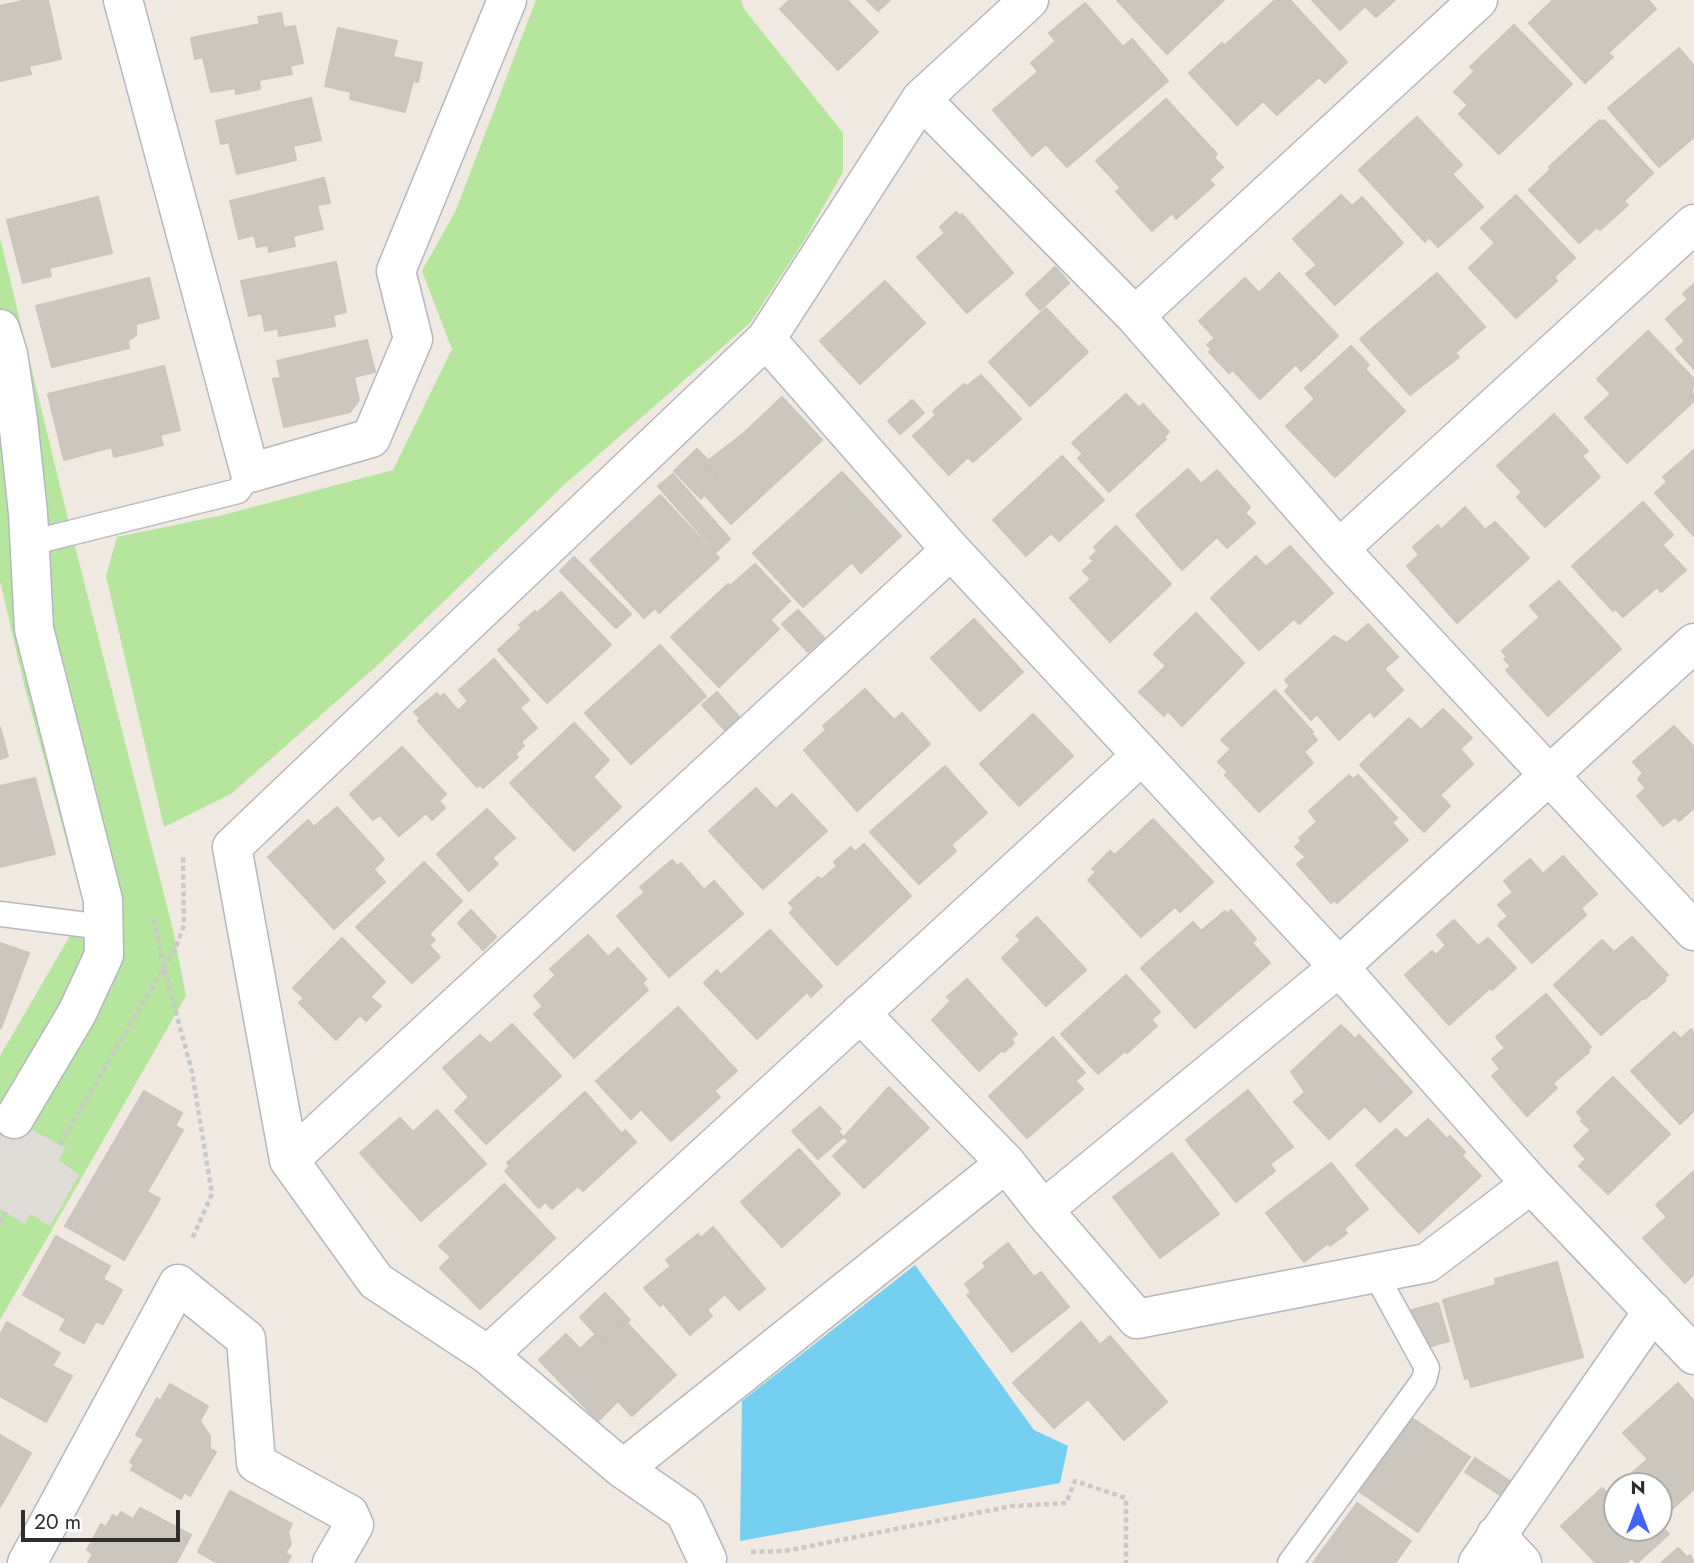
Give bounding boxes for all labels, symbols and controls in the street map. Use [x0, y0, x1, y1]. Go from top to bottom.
north arrow [1603, 1472, 1673, 1542]
text: N [1630, 1474, 1646, 1501]
scale bar [24, 1496, 184, 1540]
text: 20 m [34, 1507, 81, 1537]

